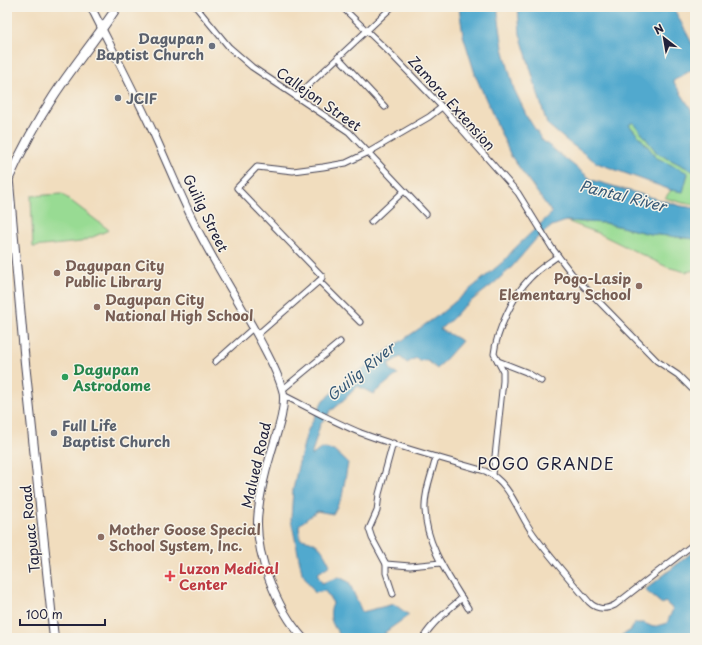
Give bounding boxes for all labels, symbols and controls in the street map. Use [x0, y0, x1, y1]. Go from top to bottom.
north arrow [644, 18, 684, 58]
text: N [650, 19, 667, 39]
place label: Dagupan Baptist Church [96, 28, 204, 65]
marker: Dagupan Baptist Church [207, 41, 217, 51]
street label: Zamora Extension [404, 51, 500, 155]
street label: Callejon Street [272, 62, 366, 136]
place label: JCIF [126, 88, 158, 109]
marker: JCIF [113, 93, 123, 103]
street label: Guilig Street [178, 170, 234, 256]
water label: Pantal River [577, 173, 671, 217]
place label: Dagupan City Public Library [65, 255, 164, 292]
marker: Dagupan City Public Library [52, 268, 62, 278]
place label: Pogo-Lasip Elementary School [499, 268, 631, 305]
marker: Pogo-Lasip Elementary School [634, 281, 644, 291]
place label: Dagupan City National High School [105, 289, 253, 326]
marker: Dagupan City National High School [92, 302, 102, 312]
water label: Guilig River [321, 335, 401, 406]
place label: Dagupan Astrodome [72, 359, 151, 396]
marker: Dagupan Astrodome [60, 372, 70, 382]
place label: Full Life Baptist Church [62, 415, 170, 452]
street label: Malued Road [236, 420, 276, 510]
marker: Full Life Baptist Church [49, 428, 59, 438]
district label: POGO GRANDE [477, 451, 615, 475]
street label: Tapuac Road [15, 484, 45, 574]
place label: Mother Goose Special School System, Inc. [109, 519, 261, 556]
marker: Mother Goose Special School System, Inc. [96, 532, 106, 542]
place label: Luzon Medical Center [179, 558, 279, 595]
marker: Luzon Medical Center [164, 570, 176, 582]
scale bar [20, 601, 105, 627]
text: 100 m [26, 605, 63, 623]

